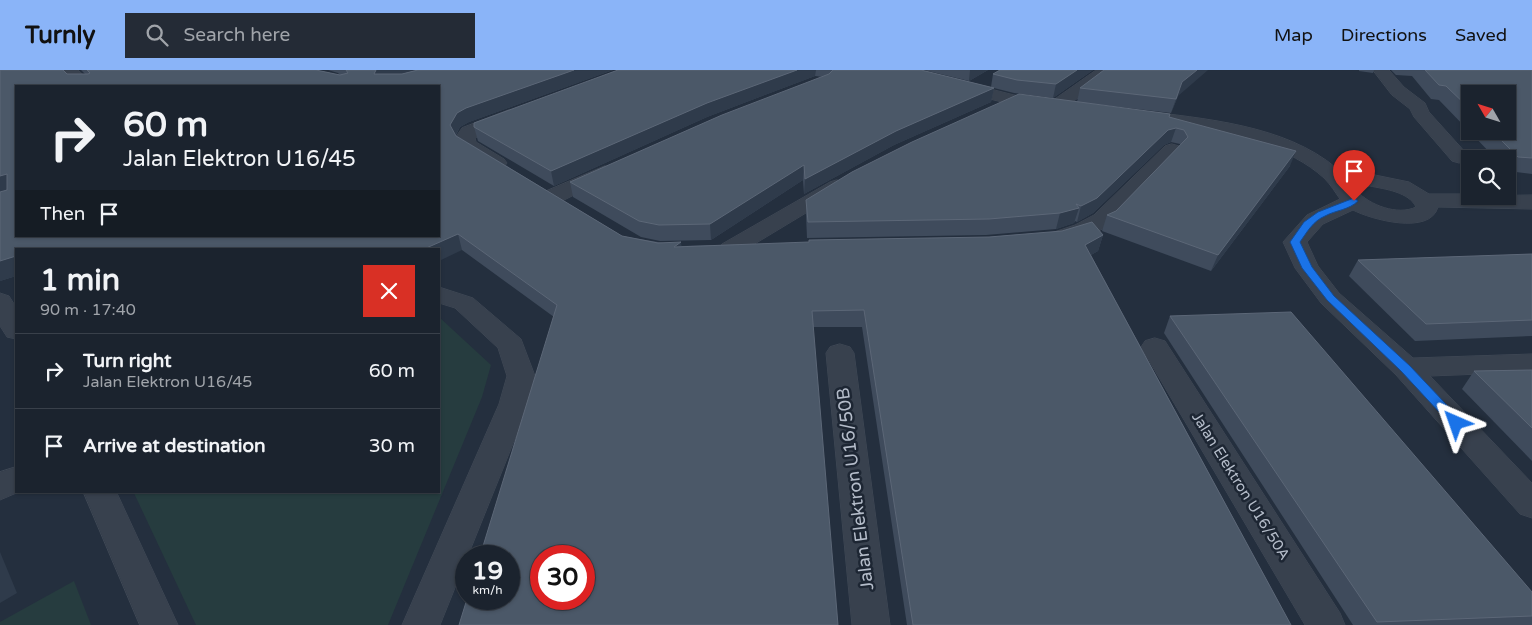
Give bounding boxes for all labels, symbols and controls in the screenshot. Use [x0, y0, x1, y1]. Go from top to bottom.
search box [125, 13, 475, 58]
text: Turnly [25, 21, 95, 50]
icon: search [143, 21, 171, 49]
text: Search here [183, 24, 290, 46]
text: Map [1274, 24, 1313, 46]
text: Directions [1341, 24, 1427, 46]
text: Saved [1455, 24, 1507, 46]
north arrow [1461, 85, 1516, 140]
map controls [1461, 85, 1516, 205]
text: 60 m [123, 104, 208, 146]
icon: right [40, 105, 105, 170]
text: Jalan Elektron U16/45 [123, 146, 356, 172]
pin [1333, 150, 1375, 201]
button: search [1461, 150, 1516, 205]
icon: arrive [1340, 157, 1368, 185]
icon: arrive [95, 200, 123, 228]
text: Then [40, 203, 85, 225]
text: 1 min [40, 262, 120, 299]
button: close [363, 265, 415, 317]
text: 90 m · 17:40 [40, 300, 136, 320]
text: Turn right [83, 350, 171, 372]
icon: right [40, 357, 68, 385]
text: 60 m [369, 360, 415, 382]
text: Jalan Elektron U16/45 [83, 372, 252, 392]
street label: Jalan Elektron U16/50B [832, 386, 878, 592]
position arrow [1429, 396, 1481, 448]
street label: Jalan Elektron U16/50A [1188, 409, 1294, 563]
icon: arrive [40, 432, 68, 460]
text: Arrive at destination [83, 435, 266, 457]
text: 30 m [369, 435, 415, 457]
speed limit sign: 30 [530, 545, 595, 610]
text: 19 [472, 556, 503, 586]
text: km/h [472, 583, 503, 597]

